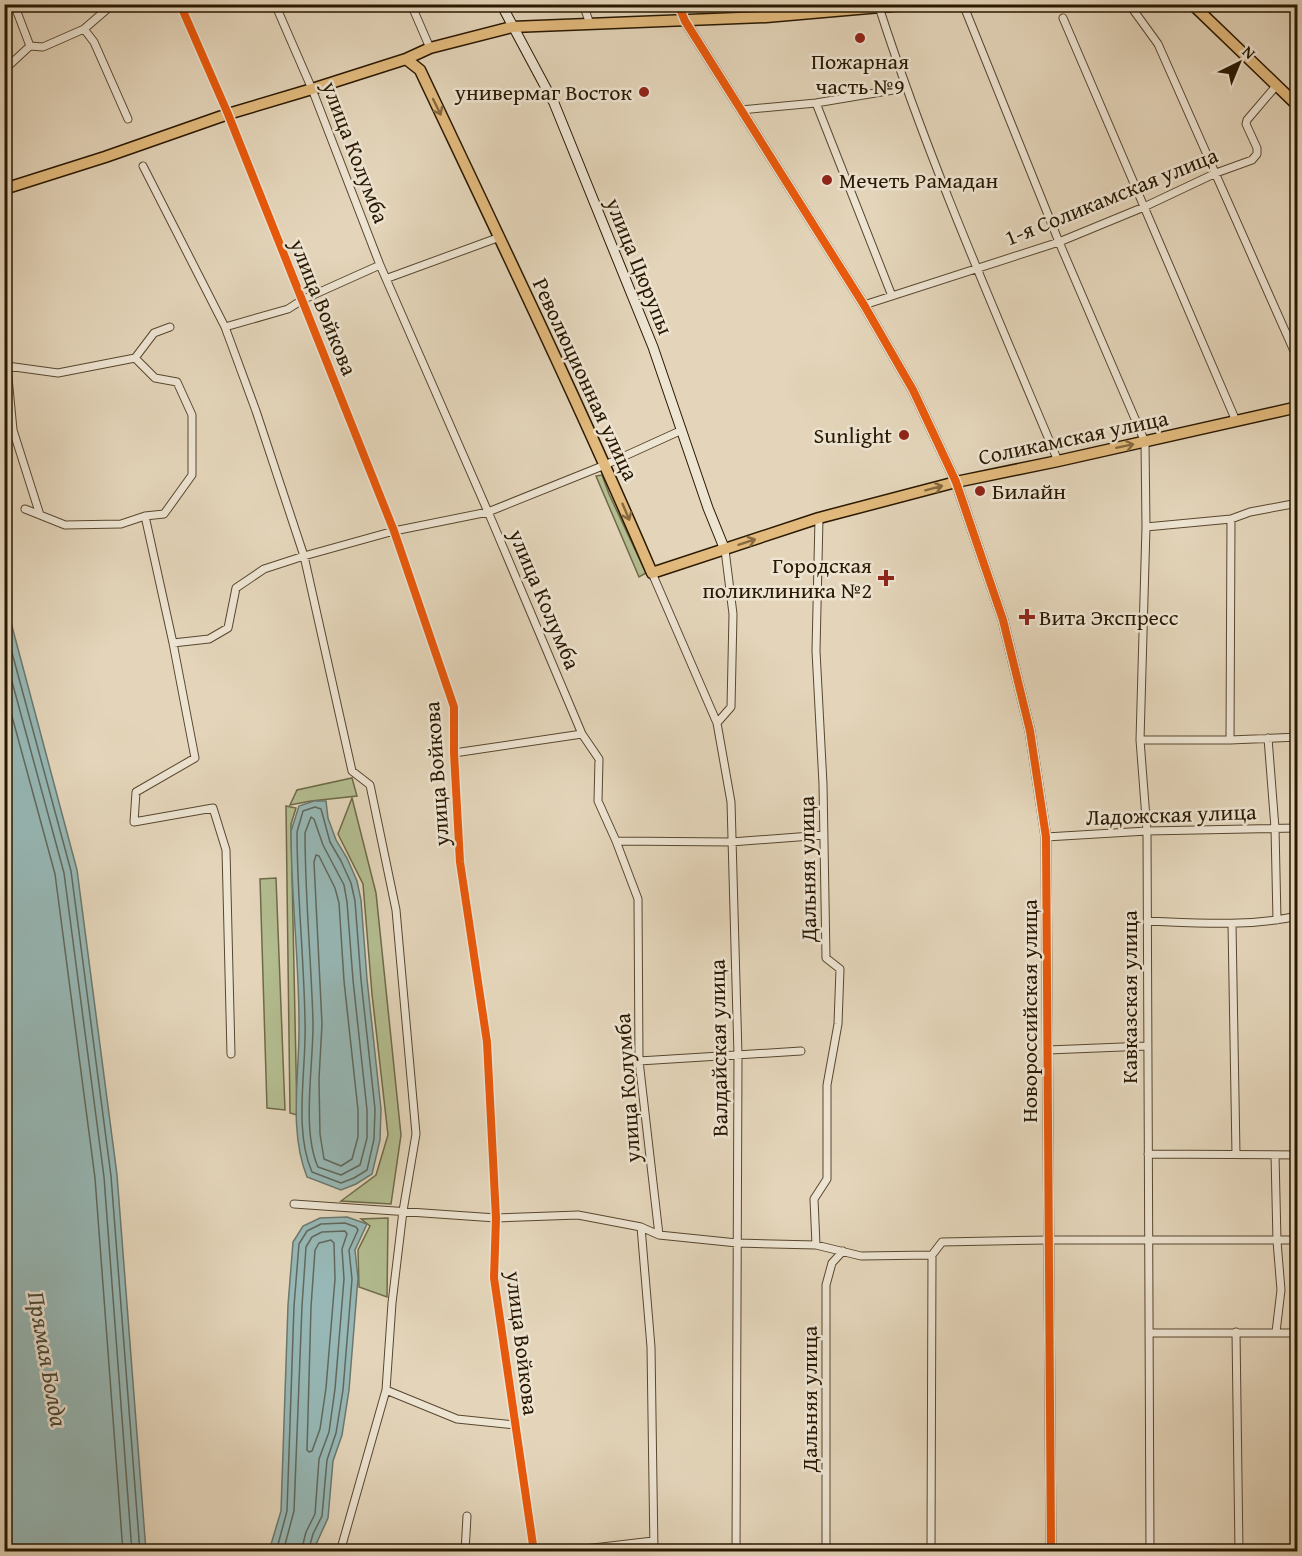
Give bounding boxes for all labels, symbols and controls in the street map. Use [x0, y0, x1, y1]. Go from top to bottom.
marker: Пожарная часть №9 [853, 31, 867, 45]
north arrow [1209, 33, 1269, 93]
text: N [1237, 40, 1262, 65]
place label: Пожарная часть №9 [811, 45, 909, 102]
street label: улица Колумба [314, 75, 398, 228]
place label: универмаг Восток [454, 76, 632, 108]
marker: универмаг Восток [637, 85, 651, 99]
one-way arrow [432, 97, 444, 115]
street label: 1-я Соликамская улица [1000, 138, 1223, 253]
place label: Мечеть Рамадан [839, 164, 998, 196]
marker: Мечеть Рамадан [820, 173, 834, 187]
street label: улица Цюрупы [598, 192, 682, 339]
street label: улица Войкова [282, 233, 366, 381]
street label: Революционная улица [525, 272, 647, 486]
street label: Соликамская улица [975, 401, 1171, 473]
place label: Sunlight [814, 419, 892, 451]
marker: Sunlight [897, 428, 911, 442]
one-way arrow [1115, 440, 1134, 452]
place label: Билайн [992, 475, 1066, 507]
one-way arrow [925, 481, 944, 493]
marker: Билайн [973, 484, 987, 498]
one-way arrow [620, 503, 632, 521]
street label: улица Колумба [501, 523, 589, 675]
one-way arrow [737, 536, 756, 547]
place label: Городская поликлиника №2 [702, 549, 872, 606]
marker: Городская поликлиника №2 [877, 569, 895, 587]
place label: Вита Экспресс [1039, 601, 1179, 633]
marker: Вита Экспресс [1020, 610, 1034, 624]
street label: улица Войкова [415, 700, 457, 848]
street label: Дальняя улица [790, 795, 824, 943]
street label: Ладожская улица [1085, 795, 1257, 833]
street label: Новороссийская улица [1013, 899, 1045, 1123]
street label: Кавказская улица [1113, 910, 1145, 1084]
street label: Валдайская улица [700, 958, 736, 1137]
street label: улица Колумба [606, 1012, 648, 1165]
street label: улица Войкова [498, 1268, 548, 1417]
water label: Прямая Болда [19, 1289, 77, 1429]
street label: Дальняя улица [793, 1325, 825, 1473]

